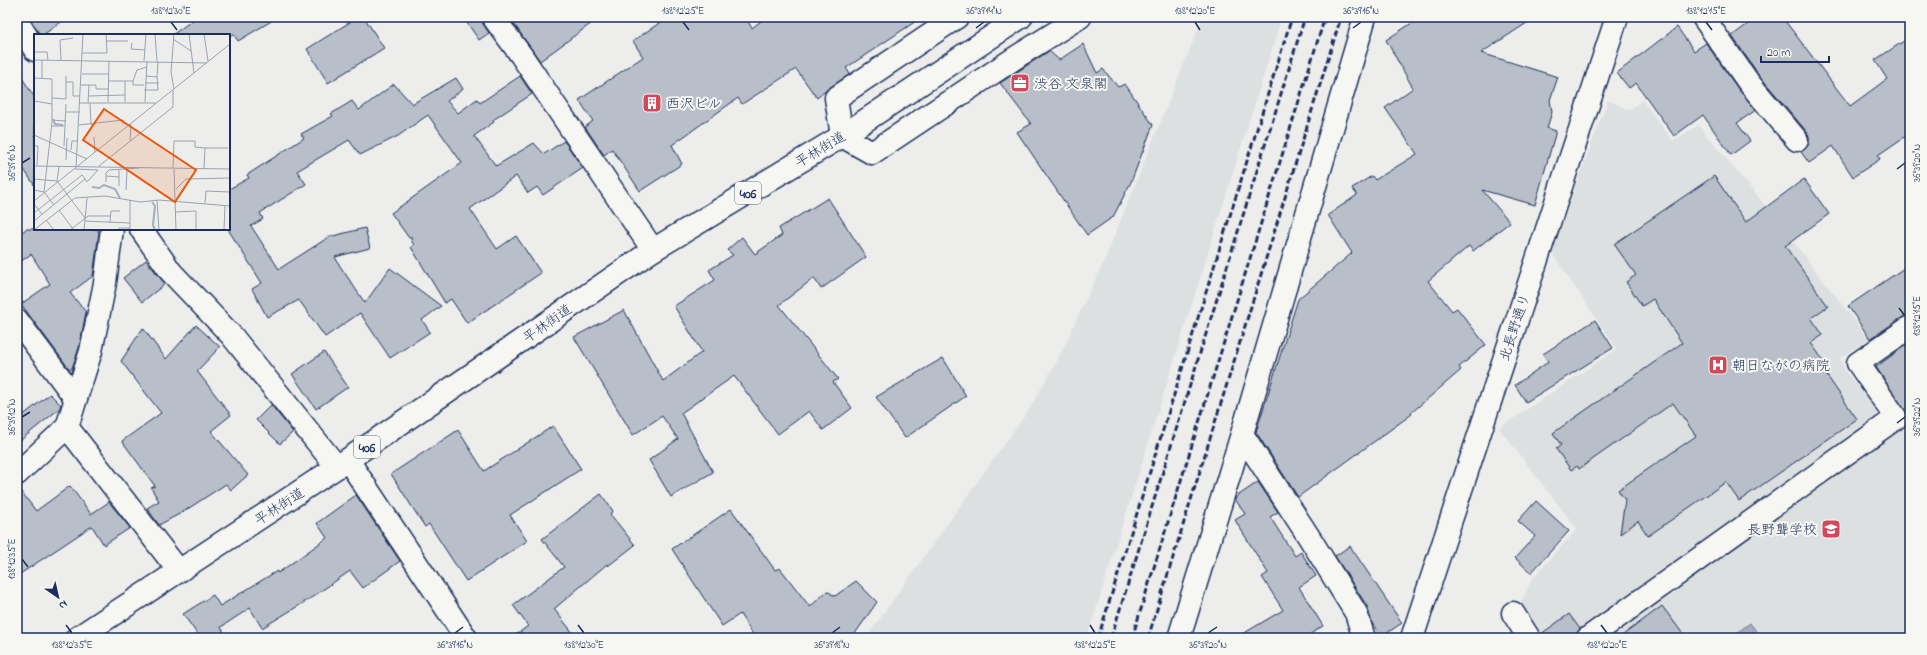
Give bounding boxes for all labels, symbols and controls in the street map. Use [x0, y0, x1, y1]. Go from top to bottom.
text: 138°12'30"E [151, 4, 191, 19]
text: 138°12'25"E [662, 4, 704, 19]
text: 36°39'14"N [966, 4, 1002, 19]
text: 138°12'20"E [1175, 4, 1215, 19]
text: 36°39'16"N [1343, 4, 1379, 19]
text: 138°12'15"E [1686, 4, 1726, 19]
inset map [34, 34, 230, 230]
scale bar [1761, 38, 1829, 64]
text: 20 m [1767, 44, 1790, 62]
office icon: 渋谷 文泉閣 [1009, 72, 1031, 94]
place label: 渋谷 文泉閣 [1034, 74, 1108, 95]
building icon: 西沢ビル [641, 92, 663, 114]
place label: 西沢ビル [666, 94, 722, 115]
street label: 平林街道 [791, 127, 850, 174]
text: 36°39'20"N [1910, 144, 1925, 182]
text: 36°39'10"N [5, 145, 20, 181]
road number: 406 [735, 182, 761, 204]
street label: 北長野通り [1495, 291, 1536, 364]
text: 138°12'15"E [1910, 296, 1925, 336]
street label: 平林街道 [519, 300, 577, 349]
hospital icon: 朝日ながの病院 [1707, 354, 1729, 376]
place label: 朝日ながの病院 [1732, 356, 1830, 377]
text: 36°39'12"N [5, 398, 20, 435]
text: 36°39'22"N [1910, 398, 1925, 436]
road number: 406 [354, 436, 380, 458]
street label: 平林街道 [251, 483, 309, 531]
school or university icon: 長野聾学校 [1820, 518, 1842, 540]
place label: 長野聾学校 [1747, 520, 1817, 541]
text: 138°12'35"E [5, 538, 20, 580]
north arrow [38, 577, 78, 617]
text: N [55, 596, 71, 613]
text: 138°12'35"E [51, 638, 93, 653]
text: 36°39'16"N [437, 638, 473, 653]
text: 138°12'30"E [564, 638, 604, 653]
text: 36°39'18"N [814, 638, 850, 653]
text: 138°12'25"E [1074, 638, 1116, 653]
text: 36°39'20"N [1189, 638, 1227, 653]
text: 138°12'20"E [1587, 638, 1627, 653]

